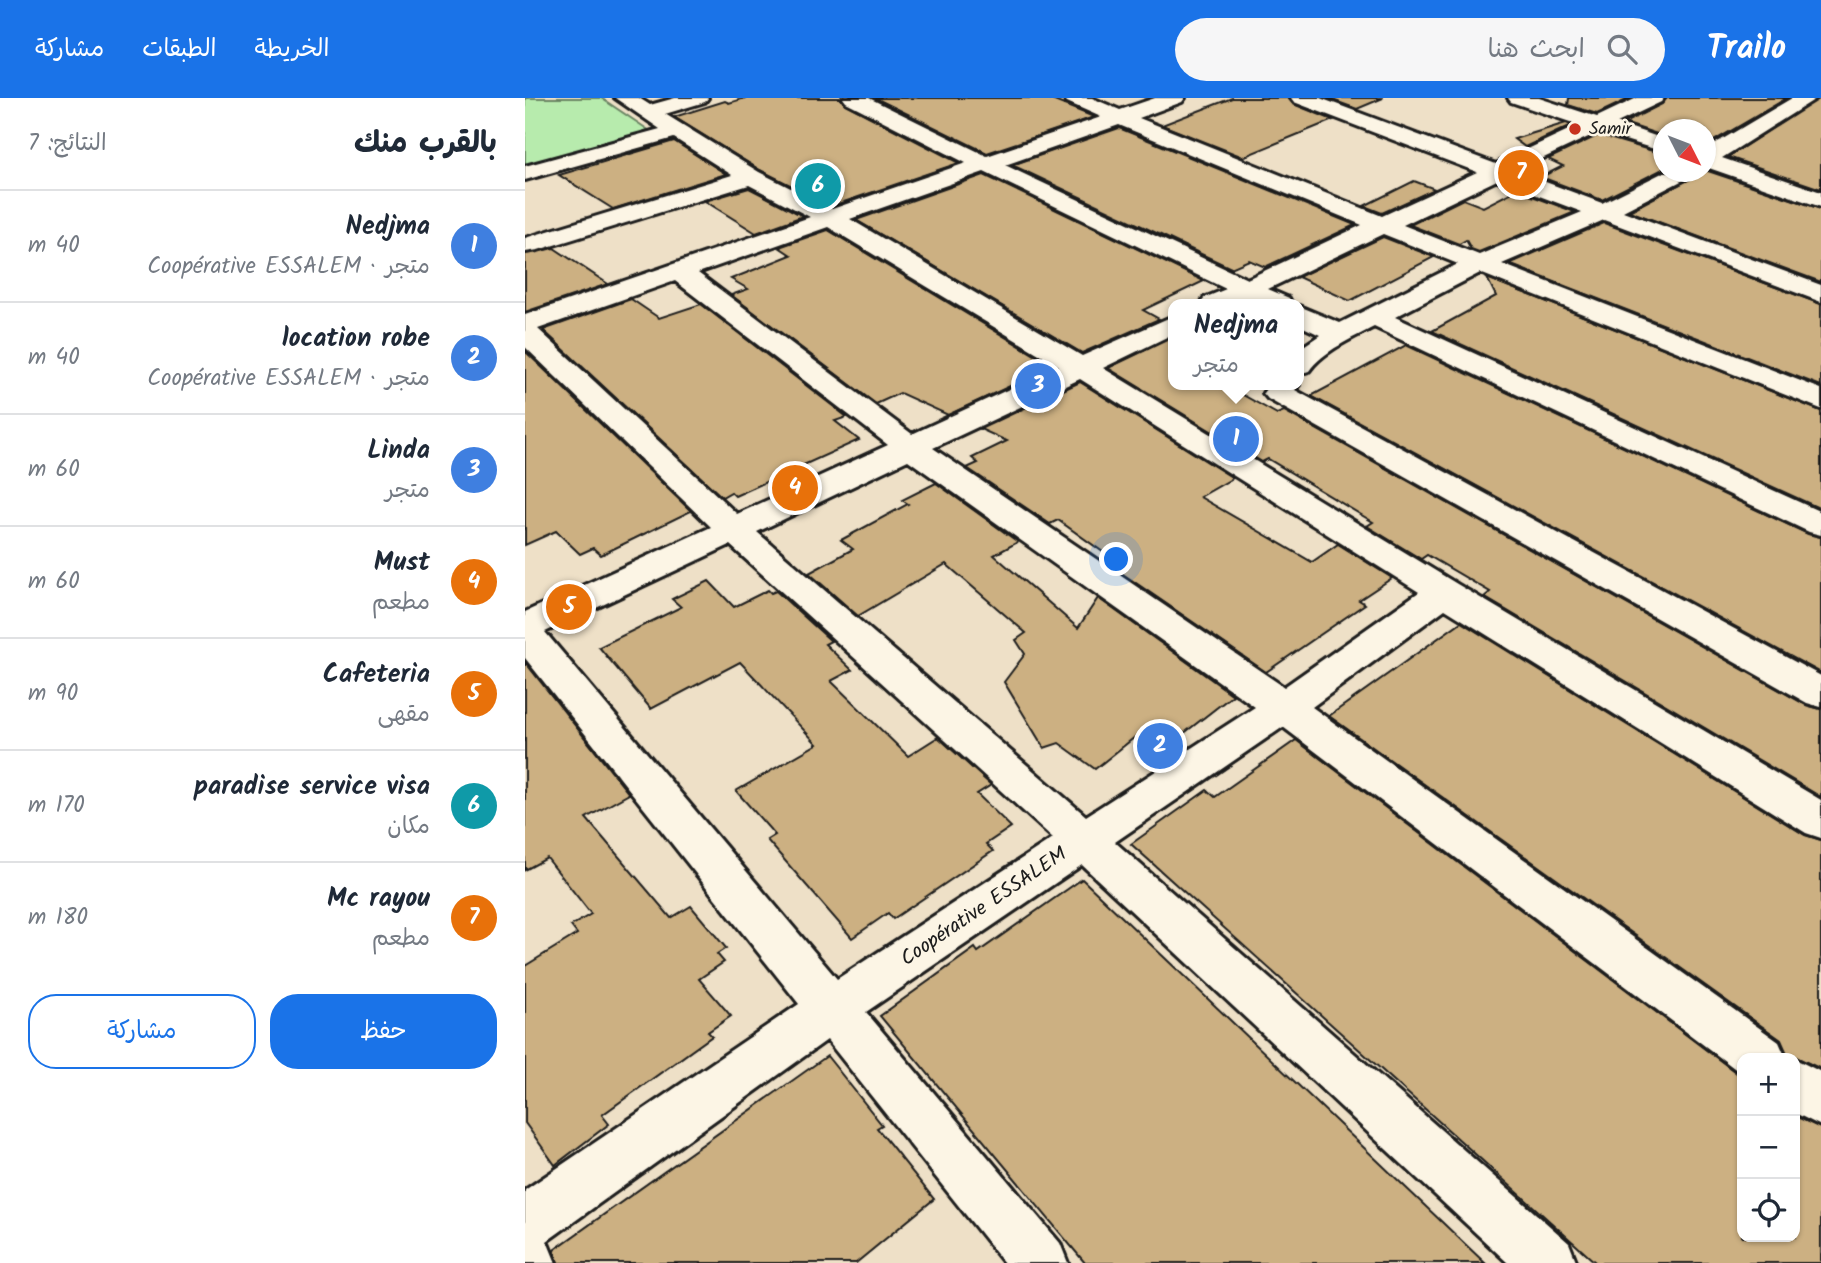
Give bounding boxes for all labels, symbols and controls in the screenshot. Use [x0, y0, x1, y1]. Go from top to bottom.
search box [1175, 18, 1665, 81]
text: Trailo [1707, 23, 1786, 76]
text: ابحث هنا [1488, 29, 1585, 71]
text: مشاركة [35, 30, 104, 69]
text: الطبقات [142, 30, 217, 69]
text: الخريطة [255, 30, 329, 69]
icon: search [1603, 30, 1641, 68]
place label: Samir [1589, 115, 1633, 144]
north arrow [1653, 119, 1716, 182]
text: بالقرب منك [354, 120, 497, 168]
marker: Samir [1567, 121, 1583, 137]
text: النتائج: 7 [28, 126, 107, 162]
pin: 7 [1498, 147, 1544, 199]
pin: 6 [795, 160, 841, 212]
text: Nedjma [346, 206, 430, 248]
text: 40 m [28, 228, 80, 264]
text: 1 [471, 228, 477, 264]
text: متجر · Coopérative ESSALEM [147, 249, 430, 285]
popup [1168, 299, 1304, 390]
text: Nedjma [1194, 305, 1278, 347]
text: location robe [282, 318, 430, 360]
text: 40 m [28, 340, 80, 376]
text: 2 [467, 340, 481, 376]
text: متجر [1194, 348, 1239, 384]
pin: 3 [1015, 360, 1061, 412]
text: متجر · Coopérative ESSALEM [147, 361, 430, 397]
pin: 1 [1213, 413, 1259, 465]
text: Linda [367, 430, 430, 472]
text: 60 m [28, 452, 80, 488]
text: 3 [468, 452, 480, 488]
pin: 4 [772, 462, 818, 514]
text: متجر [385, 473, 430, 509]
text: Must [374, 542, 430, 584]
your location [1099, 542, 1133, 576]
text: 60 m [28, 564, 80, 600]
text: 4 [468, 564, 480, 600]
pin: 5 [546, 581, 592, 633]
text: مطعم [372, 585, 430, 621]
text: Cafeteria [323, 654, 430, 696]
text: 90 m [28, 676, 78, 712]
text: 5 [468, 676, 480, 712]
text: مقهى [377, 697, 430, 733]
pin: 2 [1137, 720, 1183, 772]
text: paradise service visa [194, 766, 430, 808]
text: 170 m [28, 788, 85, 824]
text: 6 [468, 788, 480, 824]
text: مكان [387, 809, 430, 845]
street label: Coopérative ESSALEM [894, 839, 1074, 975]
text: Mc rayou [327, 878, 430, 920]
text: 180 m [28, 900, 88, 936]
text: 7 [469, 900, 479, 936]
text: مطعم [372, 921, 430, 957]
button: مشاركة [28, 994, 256, 1069]
button: حفظ [270, 994, 497, 1069]
map controls [1737, 1053, 1800, 1242]
button: + [1737, 1053, 1800, 1116]
button: − [1737, 1116, 1800, 1179]
button: locate [1737, 1179, 1800, 1242]

